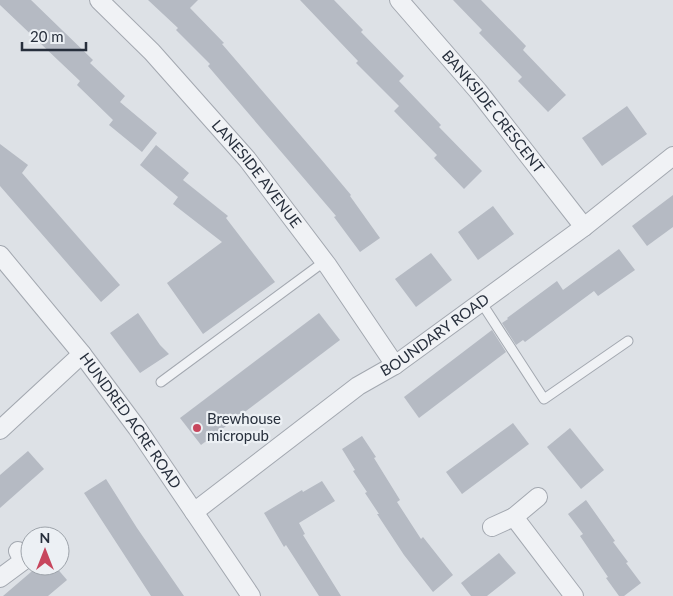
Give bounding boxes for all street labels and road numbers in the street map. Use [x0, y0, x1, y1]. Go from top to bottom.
street label: BANKSIDE CRESCENT [439, 46, 549, 176]
street label: LANESIDE AVENUE [209, 116, 306, 231]
street label: BOUNDARY ROAD [377, 289, 492, 379]
street label: HUNDRED ACRE ROAD [76, 349, 185, 492]

